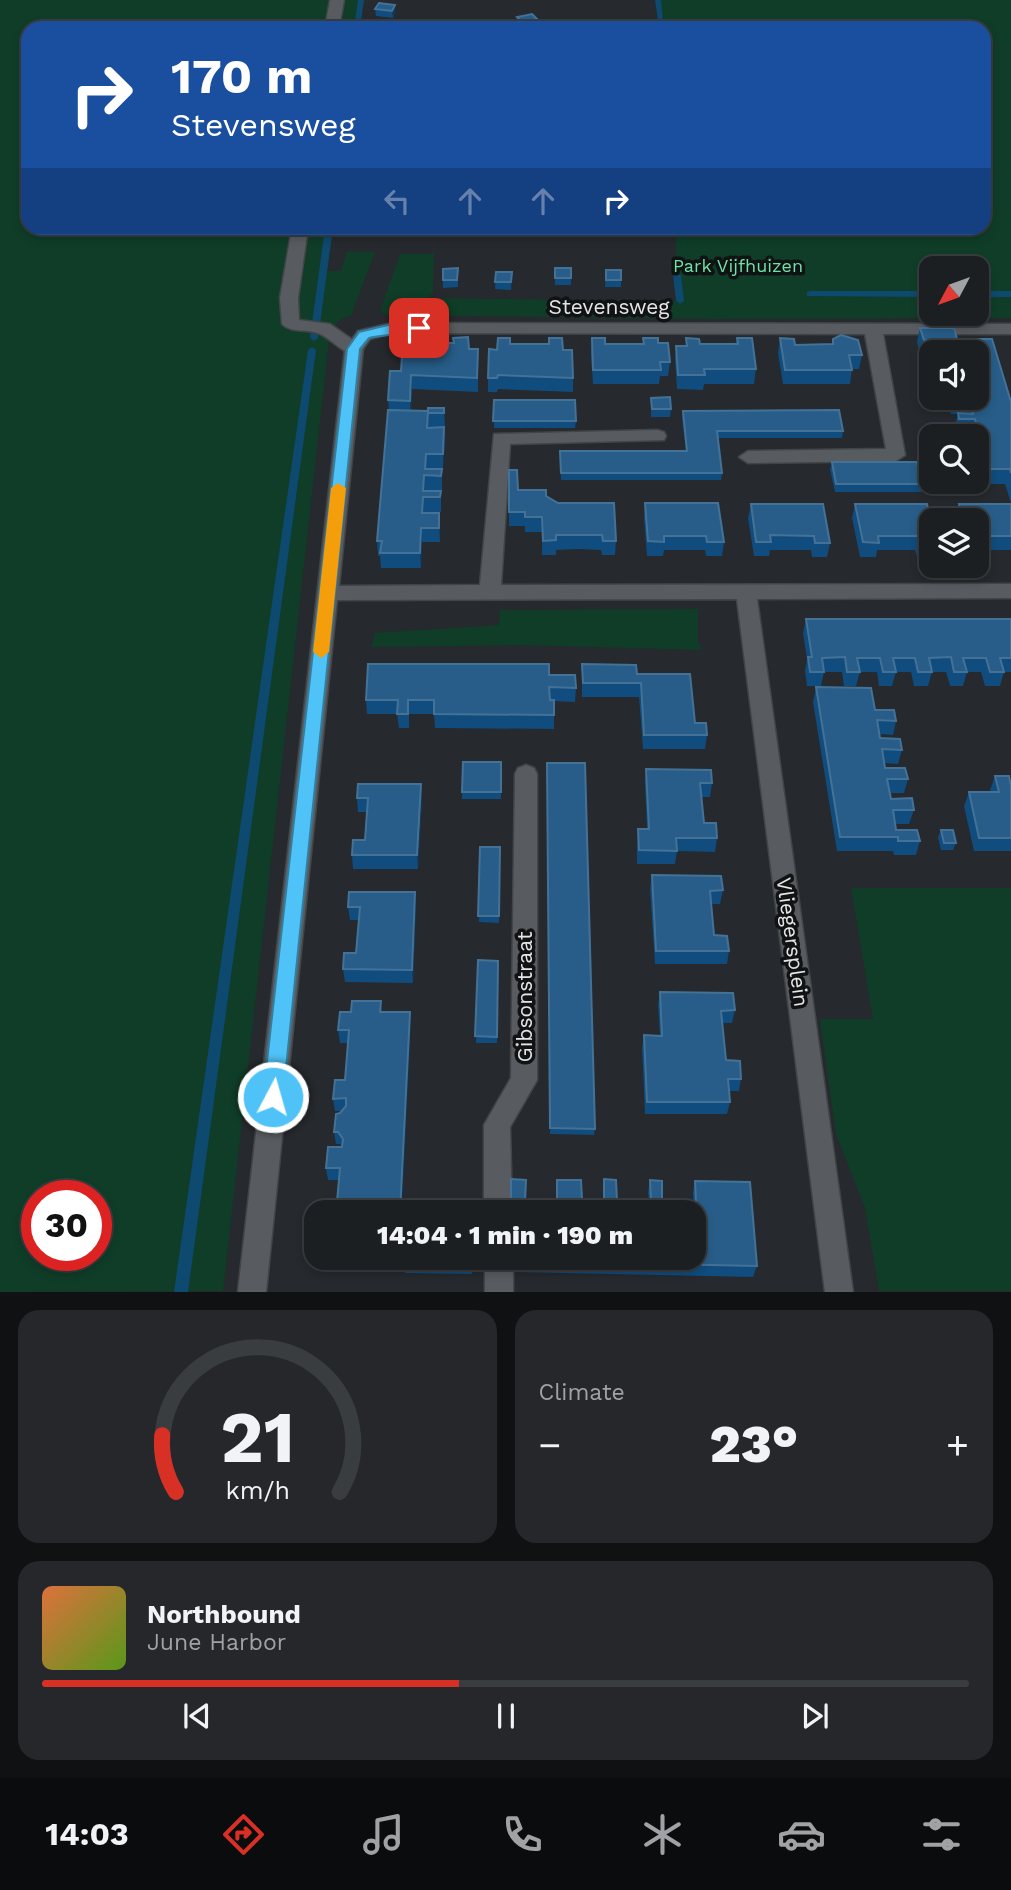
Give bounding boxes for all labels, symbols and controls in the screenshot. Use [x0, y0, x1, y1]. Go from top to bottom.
text: 170 m [171, 47, 312, 105]
icon: right [56, 49, 147, 140]
text: Stevensweg [171, 106, 355, 144]
icon: left [378, 182, 416, 220]
icon: ahead [451, 182, 489, 220]
icon: ahead [524, 182, 562, 220]
icon: right [597, 182, 635, 220]
park label: Park Vijfhuizen [673, 255, 803, 276]
north arrow [919, 256, 989, 326]
map controls [919, 256, 989, 578]
street label: Stevensweg [548, 294, 670, 319]
pin [389, 298, 449, 358]
icon: arrive [400, 309, 438, 347]
button: sound [919, 340, 989, 410]
button: search [919, 424, 989, 494]
button: layers [919, 508, 989, 578]
street label: Vliegersplein [772, 876, 814, 1008]
street label: Gibsonstraat [512, 931, 537, 1062]
position arrow [236, 1060, 310, 1134]
speed limit sign: 30 [21, 1180, 112, 1271]
text: 14:04 · 1 min · 190 m [377, 1220, 633, 1250]
text: Climate [539, 1379, 625, 1406]
text: 21 [220, 1395, 295, 1481]
text: 23° [709, 1414, 798, 1475]
text: − [539, 1423, 561, 1467]
text: + [946, 1423, 969, 1467]
text: km/h [225, 1476, 289, 1505]
text: Northbound [147, 1599, 301, 1629]
text: June Harbor [147, 1629, 286, 1656]
icon: previous [178, 1697, 216, 1735]
icon: pause [487, 1697, 525, 1735]
icon: next [796, 1697, 834, 1735]
icon: directions [219, 1810, 268, 1859]
icon: music [359, 1810, 408, 1859]
icon: phone [498, 1810, 547, 1859]
icon: climate [638, 1810, 687, 1859]
icon: car [777, 1810, 826, 1859]
icon: filters [917, 1810, 966, 1859]
text: 14:03 [45, 1815, 129, 1853]

